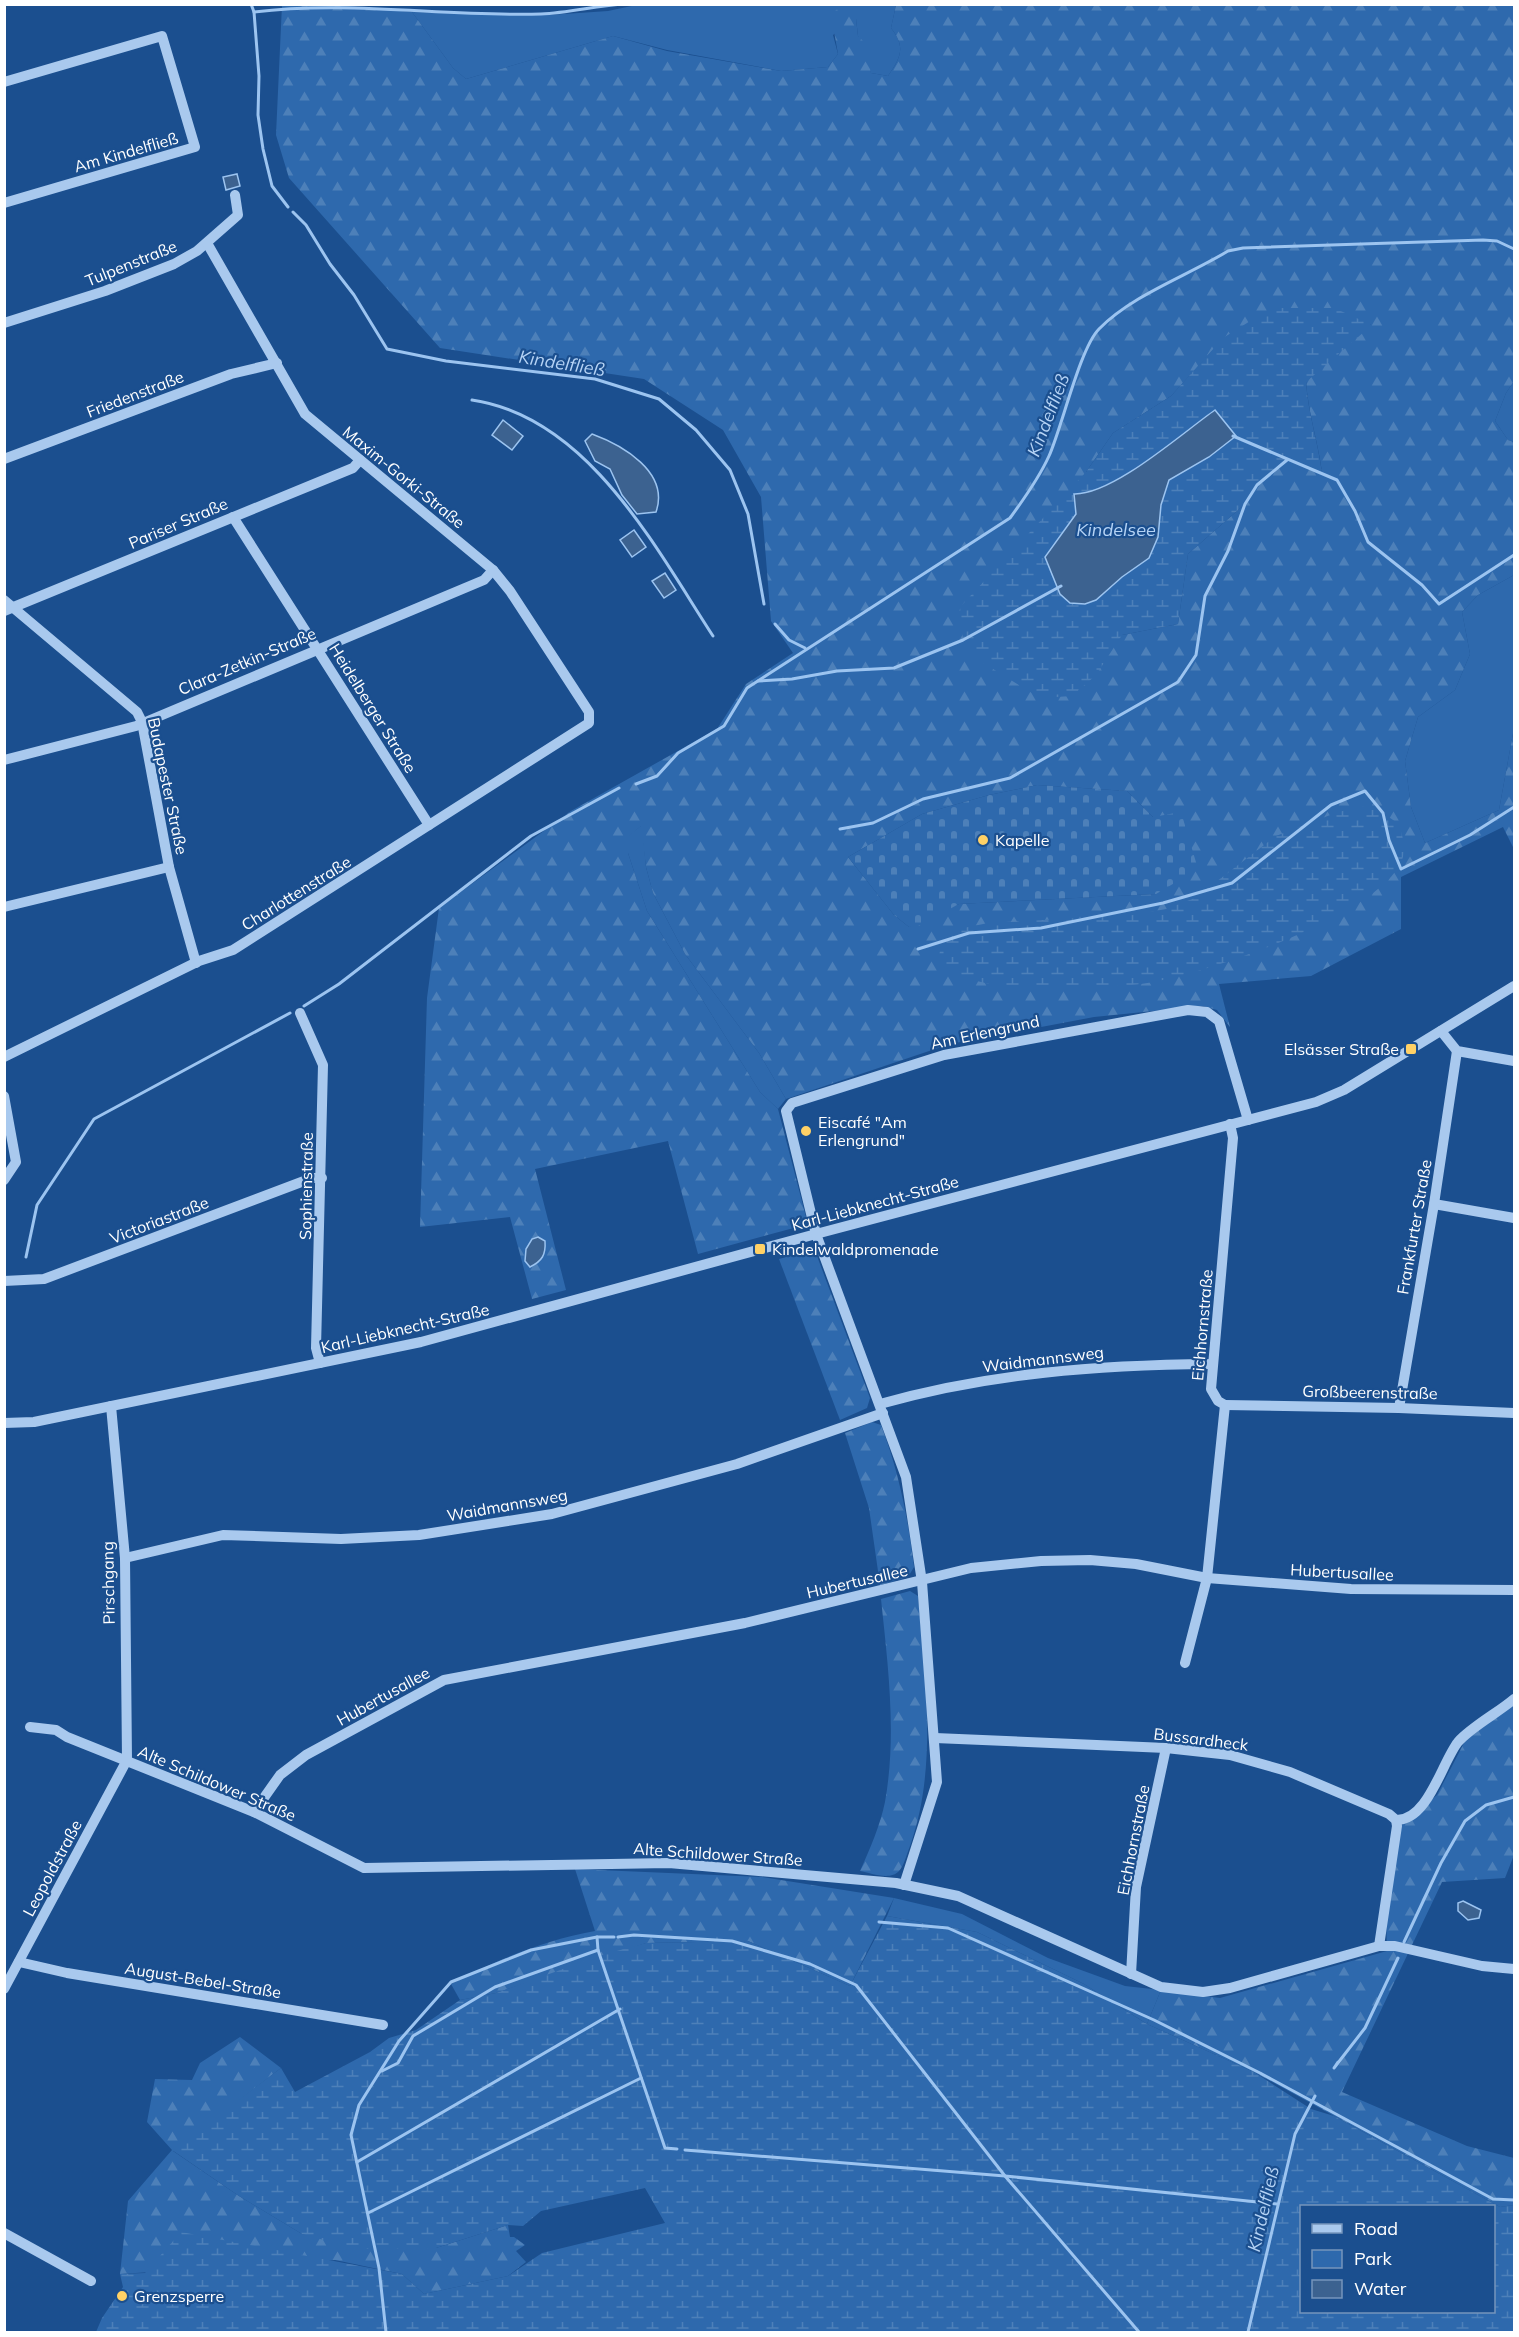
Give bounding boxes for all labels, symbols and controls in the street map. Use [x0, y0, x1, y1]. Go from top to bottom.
street label: Am Kindelfließ [72, 128, 180, 176]
street label: Tulpenstraße [82, 236, 180, 290]
water label: Kindelfließ [517, 345, 607, 381]
street label: Friedenstraße [84, 366, 186, 422]
water label: Kindelfließ [1022, 370, 1074, 460]
street label: Maxim-Gorki-Straße [339, 422, 469, 532]
street label: Pariser Straße [125, 493, 231, 553]
water label: Kindelsee [1076, 518, 1156, 541]
street label: Clara-Zetkin-Straße [175, 623, 319, 699]
street label: Heidelberger Straße [325, 640, 421, 776]
street label: Budapester Straße [144, 716, 192, 856]
place label: Kapelle [995, 830, 1049, 850]
marker: Kapelle [976, 833, 990, 847]
street label: Charlottenstraße [238, 851, 354, 935]
street label: Am Erlengrund [929, 1011, 1041, 1053]
place label: Elsässer Straße [1284, 1039, 1399, 1059]
marker: Elsässer Straße [1404, 1042, 1418, 1056]
place label: Eiscafé "Am Erlengrund" [818, 1112, 907, 1150]
marker: Eiscafé "Am Erlengrund" [799, 1124, 813, 1138]
street label: Sophienstraße [295, 1132, 317, 1240]
street label: Frankfurter Straße [1392, 1158, 1436, 1296]
street label: Karl-Liebknecht-Straße [789, 1171, 961, 1235]
street label: Victoriastraße [107, 1192, 211, 1248]
place label: Kindelwaldpromenade [772, 1239, 939, 1259]
marker: Kindelwaldpromenade [753, 1242, 767, 1256]
street label: Eichhornstraße [1187, 1268, 1217, 1382]
street label: Karl-Liebknecht-Straße [319, 1299, 491, 1357]
street label: Waidmannsweg [981, 1342, 1105, 1376]
street label: Großbeerenstraße [1302, 1381, 1438, 1403]
street label: Waidmannsweg [445, 1485, 569, 1525]
street label: Pirschgang [97, 1541, 119, 1625]
street label: Hubertusallee [1290, 1559, 1394, 1585]
street label: Hubertusallee [804, 1560, 910, 1602]
street label: Hubertusallee [333, 1662, 433, 1730]
street label: Bussardheck [1153, 1723, 1250, 1755]
street label: Alte Schildower Straße [135, 1741, 299, 1825]
street label: Eichhornstraße [1113, 1783, 1153, 1897]
street label: Leopoldstraße [18, 1816, 86, 1920]
street label: Alte Schildower Straße [633, 1838, 803, 1870]
street label: August-Bebel-Straße [123, 1958, 283, 2002]
water label: Kindelfließ [1242, 2164, 1284, 2254]
legend [1300, 2205, 1495, 2313]
text: Road [1354, 2217, 1398, 2240]
text: Park [1354, 2247, 1393, 2270]
text: Water [1354, 2277, 1407, 2300]
place label: Grenzsperre [134, 2286, 224, 2306]
marker: Grenzsperre [115, 2289, 129, 2303]

